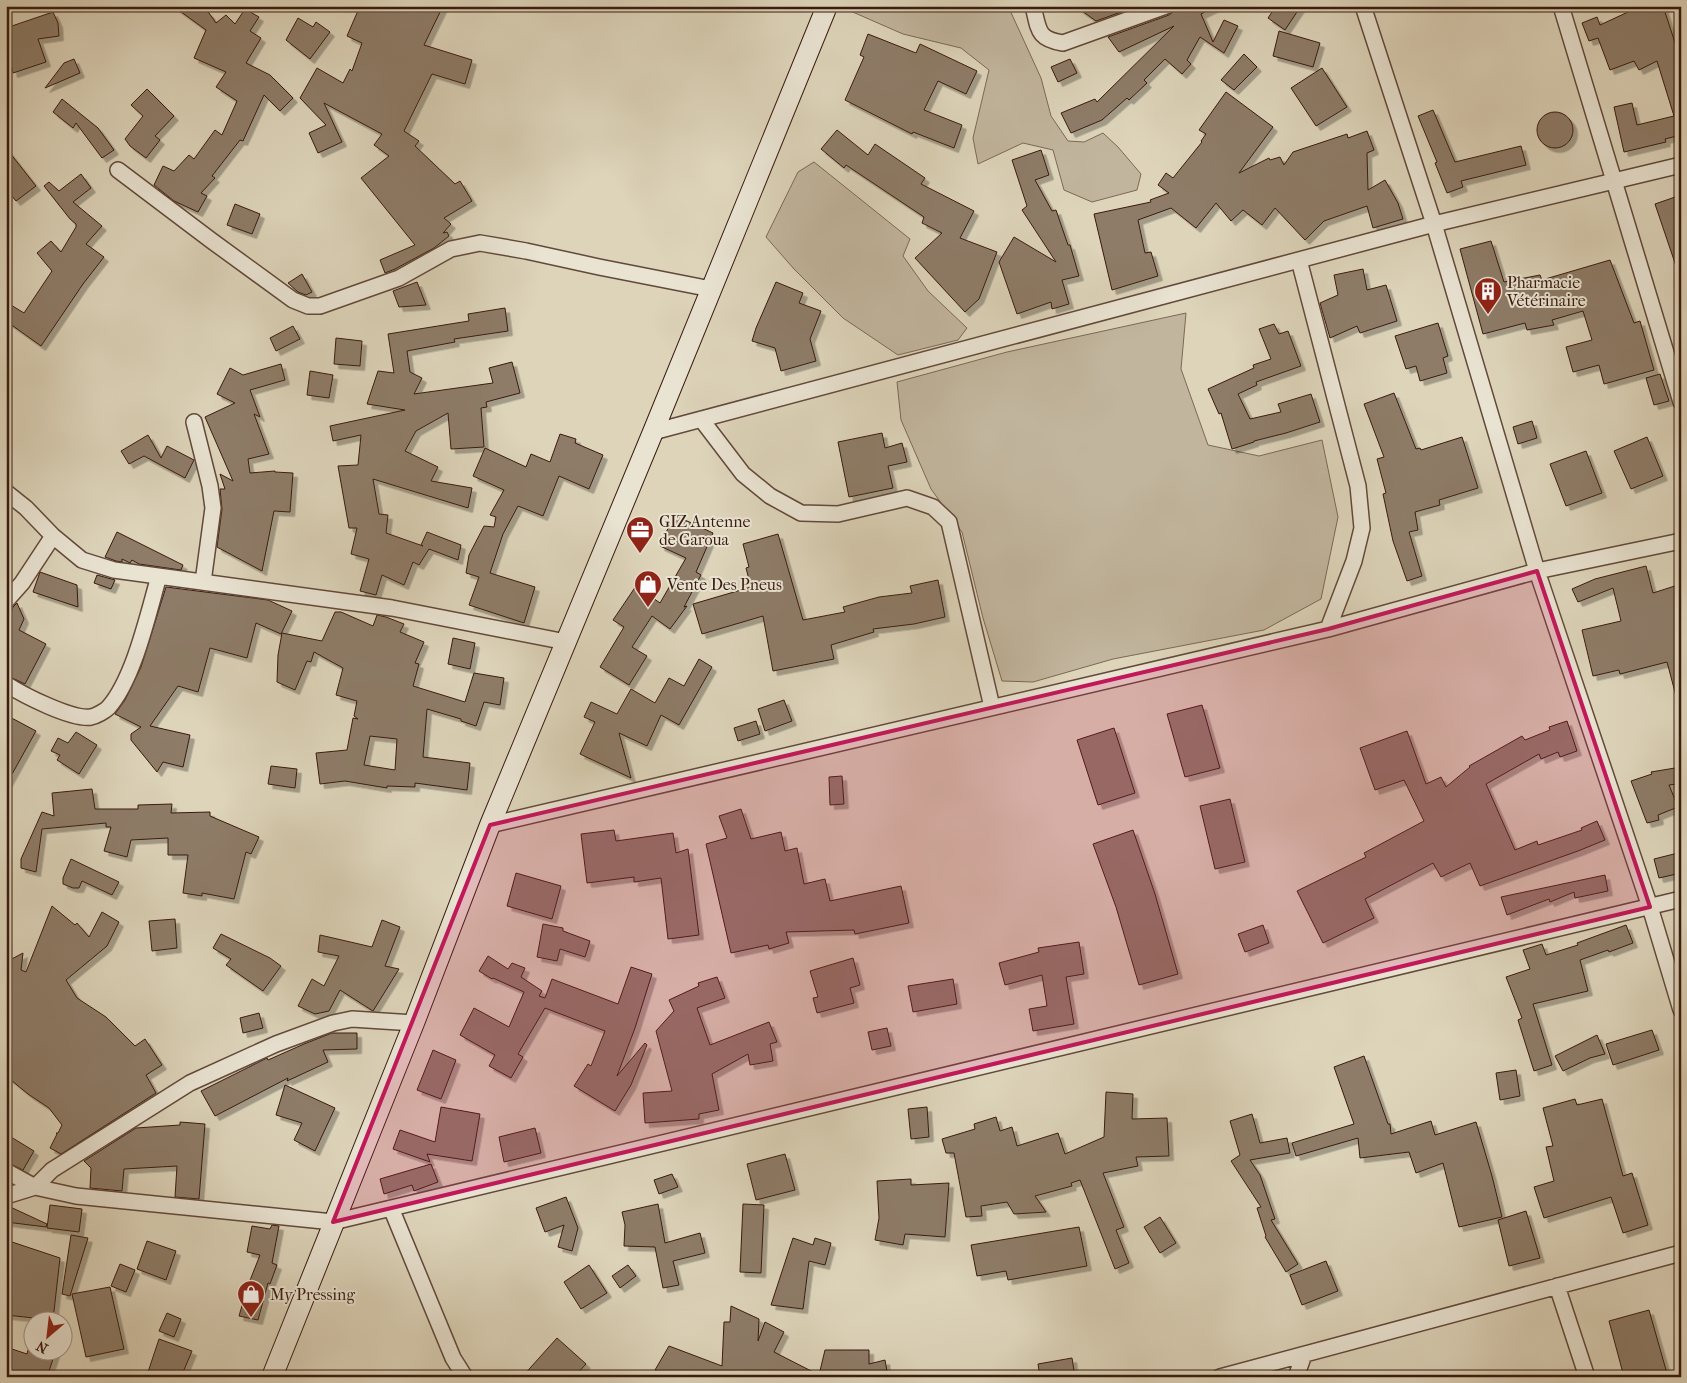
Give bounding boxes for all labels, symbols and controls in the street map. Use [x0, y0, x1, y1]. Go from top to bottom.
place label: Pharmacie Vétérinaire [1506, 273, 1586, 310]
building icon: Pharmacie Vétérinaire [1473, 276, 1503, 315]
place label: GIZ Antenne de Garoua [659, 512, 751, 549]
office icon: GIZ Antenne de Garoua [625, 515, 655, 554]
shop icon: Vente Des Pneus [633, 569, 663, 608]
place label: Vente Des Pneus [666, 575, 782, 594]
shop icon: My Pressing [236, 1279, 266, 1318]
place label: My Pressing [270, 1285, 355, 1304]
north arrow [22, 1310, 72, 1360]
text: N [33, 1337, 51, 1357]

